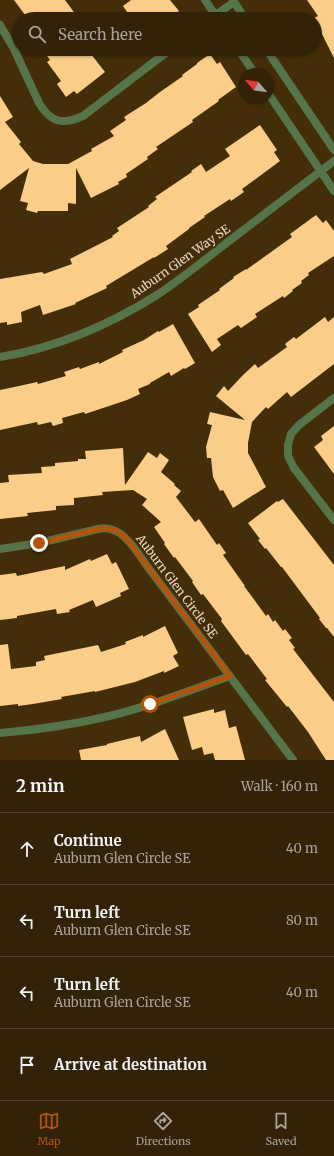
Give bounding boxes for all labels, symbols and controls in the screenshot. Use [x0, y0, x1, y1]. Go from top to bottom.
search box [12, 12, 322, 56]
icon: search [26, 23, 48, 45]
text: Search here [58, 25, 142, 44]
north arrow [238, 68, 274, 104]
street label: Auburn Glen Way SE [127, 221, 233, 302]
street label: Auburn Glen Circle SE [133, 530, 221, 641]
route end [30, 534, 48, 552]
route start [141, 695, 159, 713]
text: 2 min [16, 775, 64, 797]
text: Walk · 160 m [241, 778, 318, 795]
text: Continue [54, 831, 122, 850]
icon: ahead [16, 838, 38, 860]
text: 40 m [286, 840, 318, 857]
text: Auburn Glen Circle SE [54, 850, 190, 867]
text: Turn left [54, 903, 120, 922]
icon: left [16, 910, 38, 932]
text: 80 m [286, 912, 318, 929]
text: Auburn Glen Circle SE [54, 922, 190, 939]
text: Turn left [54, 975, 120, 994]
icon: left [16, 982, 38, 1004]
text: 40 m [286, 984, 318, 1001]
text: Auburn Glen Circle SE [54, 994, 190, 1011]
icon: arrive [16, 1054, 38, 1076]
text: Arrive at destination [54, 1055, 207, 1074]
tab: Map [37, 1110, 61, 1148]
tab: Directions [136, 1110, 191, 1148]
tab: Saved [265, 1110, 297, 1148]

